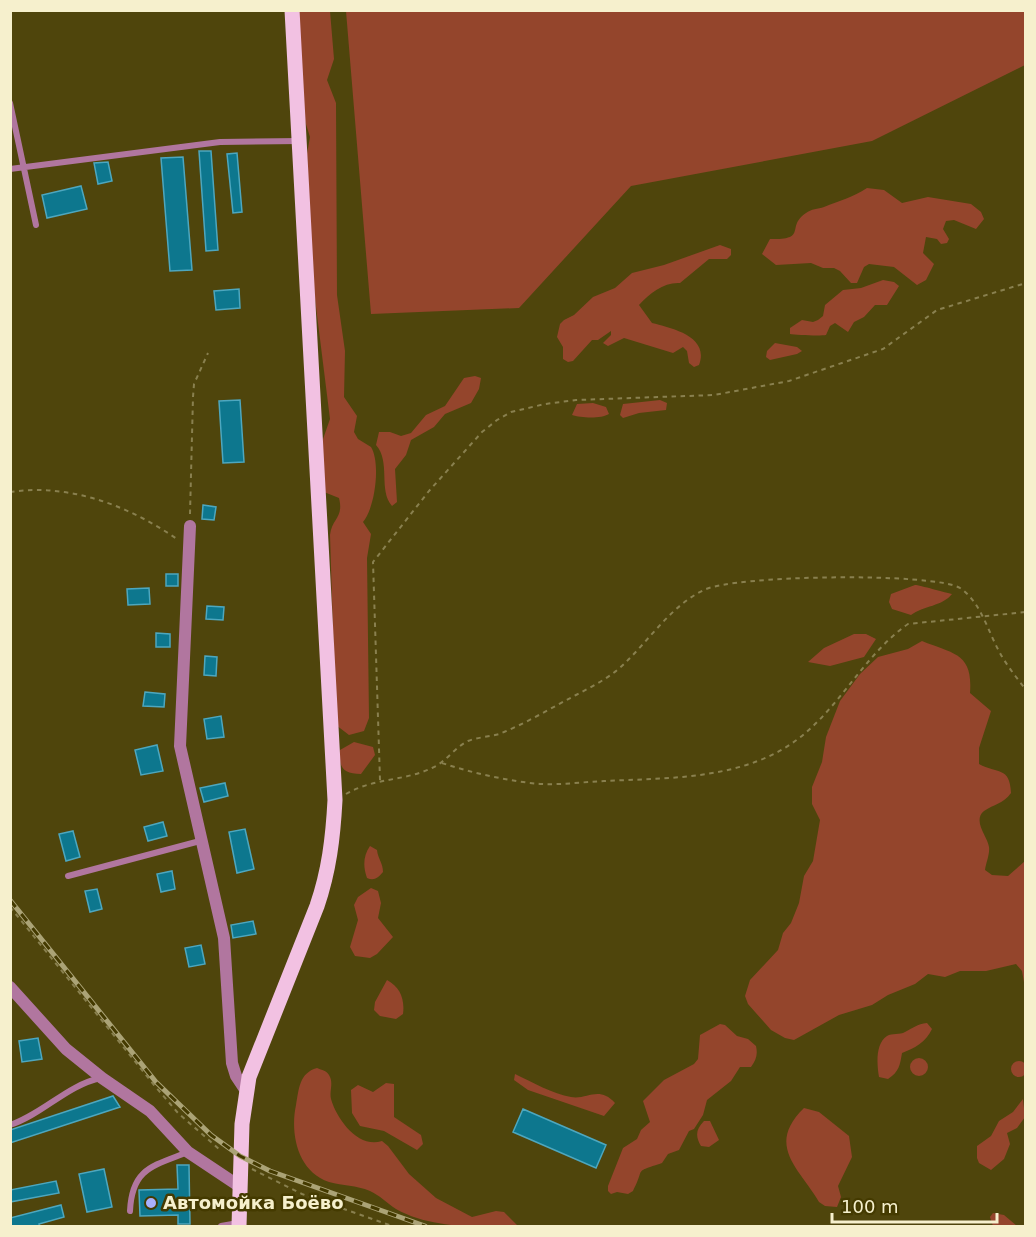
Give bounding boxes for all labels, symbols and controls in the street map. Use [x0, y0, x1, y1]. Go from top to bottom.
scale bar [832, 1186, 997, 1224]
place label: Автомойка Боёво [163, 1192, 344, 1213]
marker: Автомойка Боёво [144, 1196, 158, 1210]
text: 100 m [841, 1196, 899, 1217]

